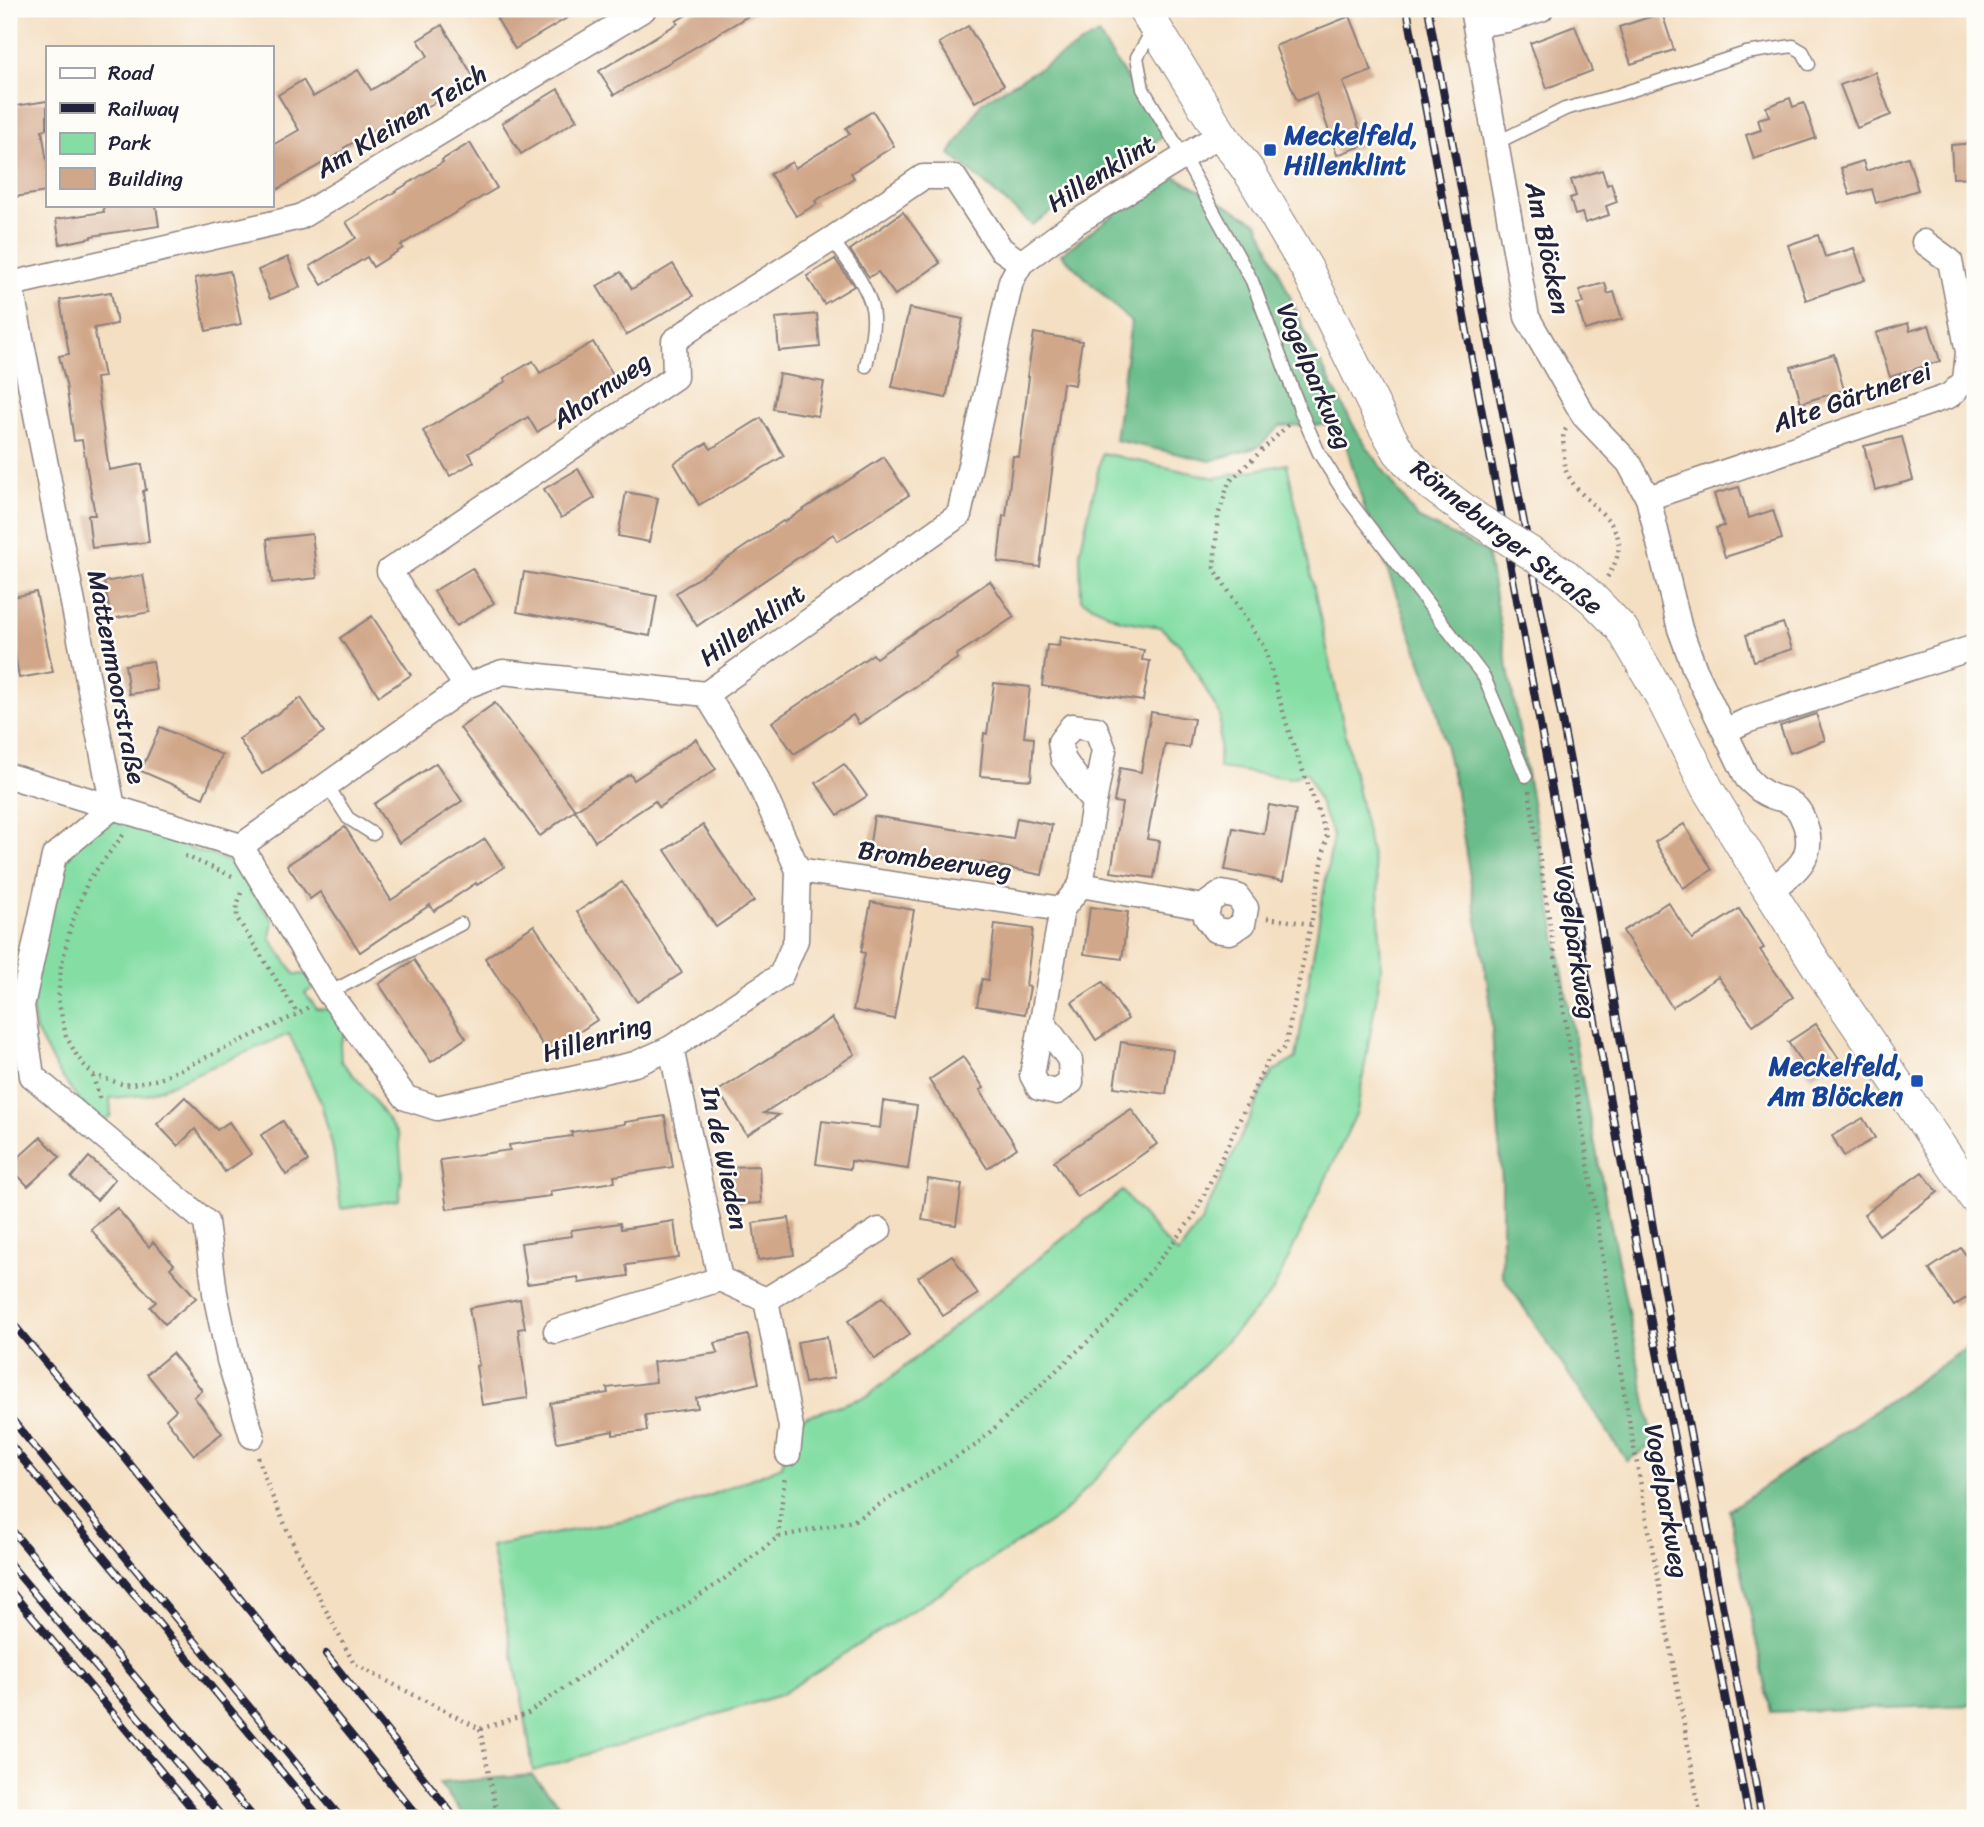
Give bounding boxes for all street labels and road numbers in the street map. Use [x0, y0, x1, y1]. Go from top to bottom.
street label: Am Kleinen Teich [305, 51, 496, 191]
street label: Hillenklint [1037, 121, 1165, 225]
street label: Am Blöcken [1511, 176, 1585, 319]
street label: Vogelparkweg [1263, 295, 1367, 457]
street label: Ahornweg [541, 339, 661, 442]
street label: Alte Gärtnerei [1765, 348, 1939, 446]
street label: Rönneburger Straße [1400, 447, 1614, 627]
street label: Mattenmoorstraße [74, 566, 160, 789]
street label: Hillenklint [689, 571, 815, 679]
street label: Brombeerweg [855, 826, 1015, 894]
street label: Vogelparkweg [1541, 861, 1611, 1023]
street label: Hillenring [536, 1000, 658, 1076]
street label: In de Wieden [687, 1081, 763, 1234]
street label: Vogelparkweg [1631, 1420, 1703, 1582]

